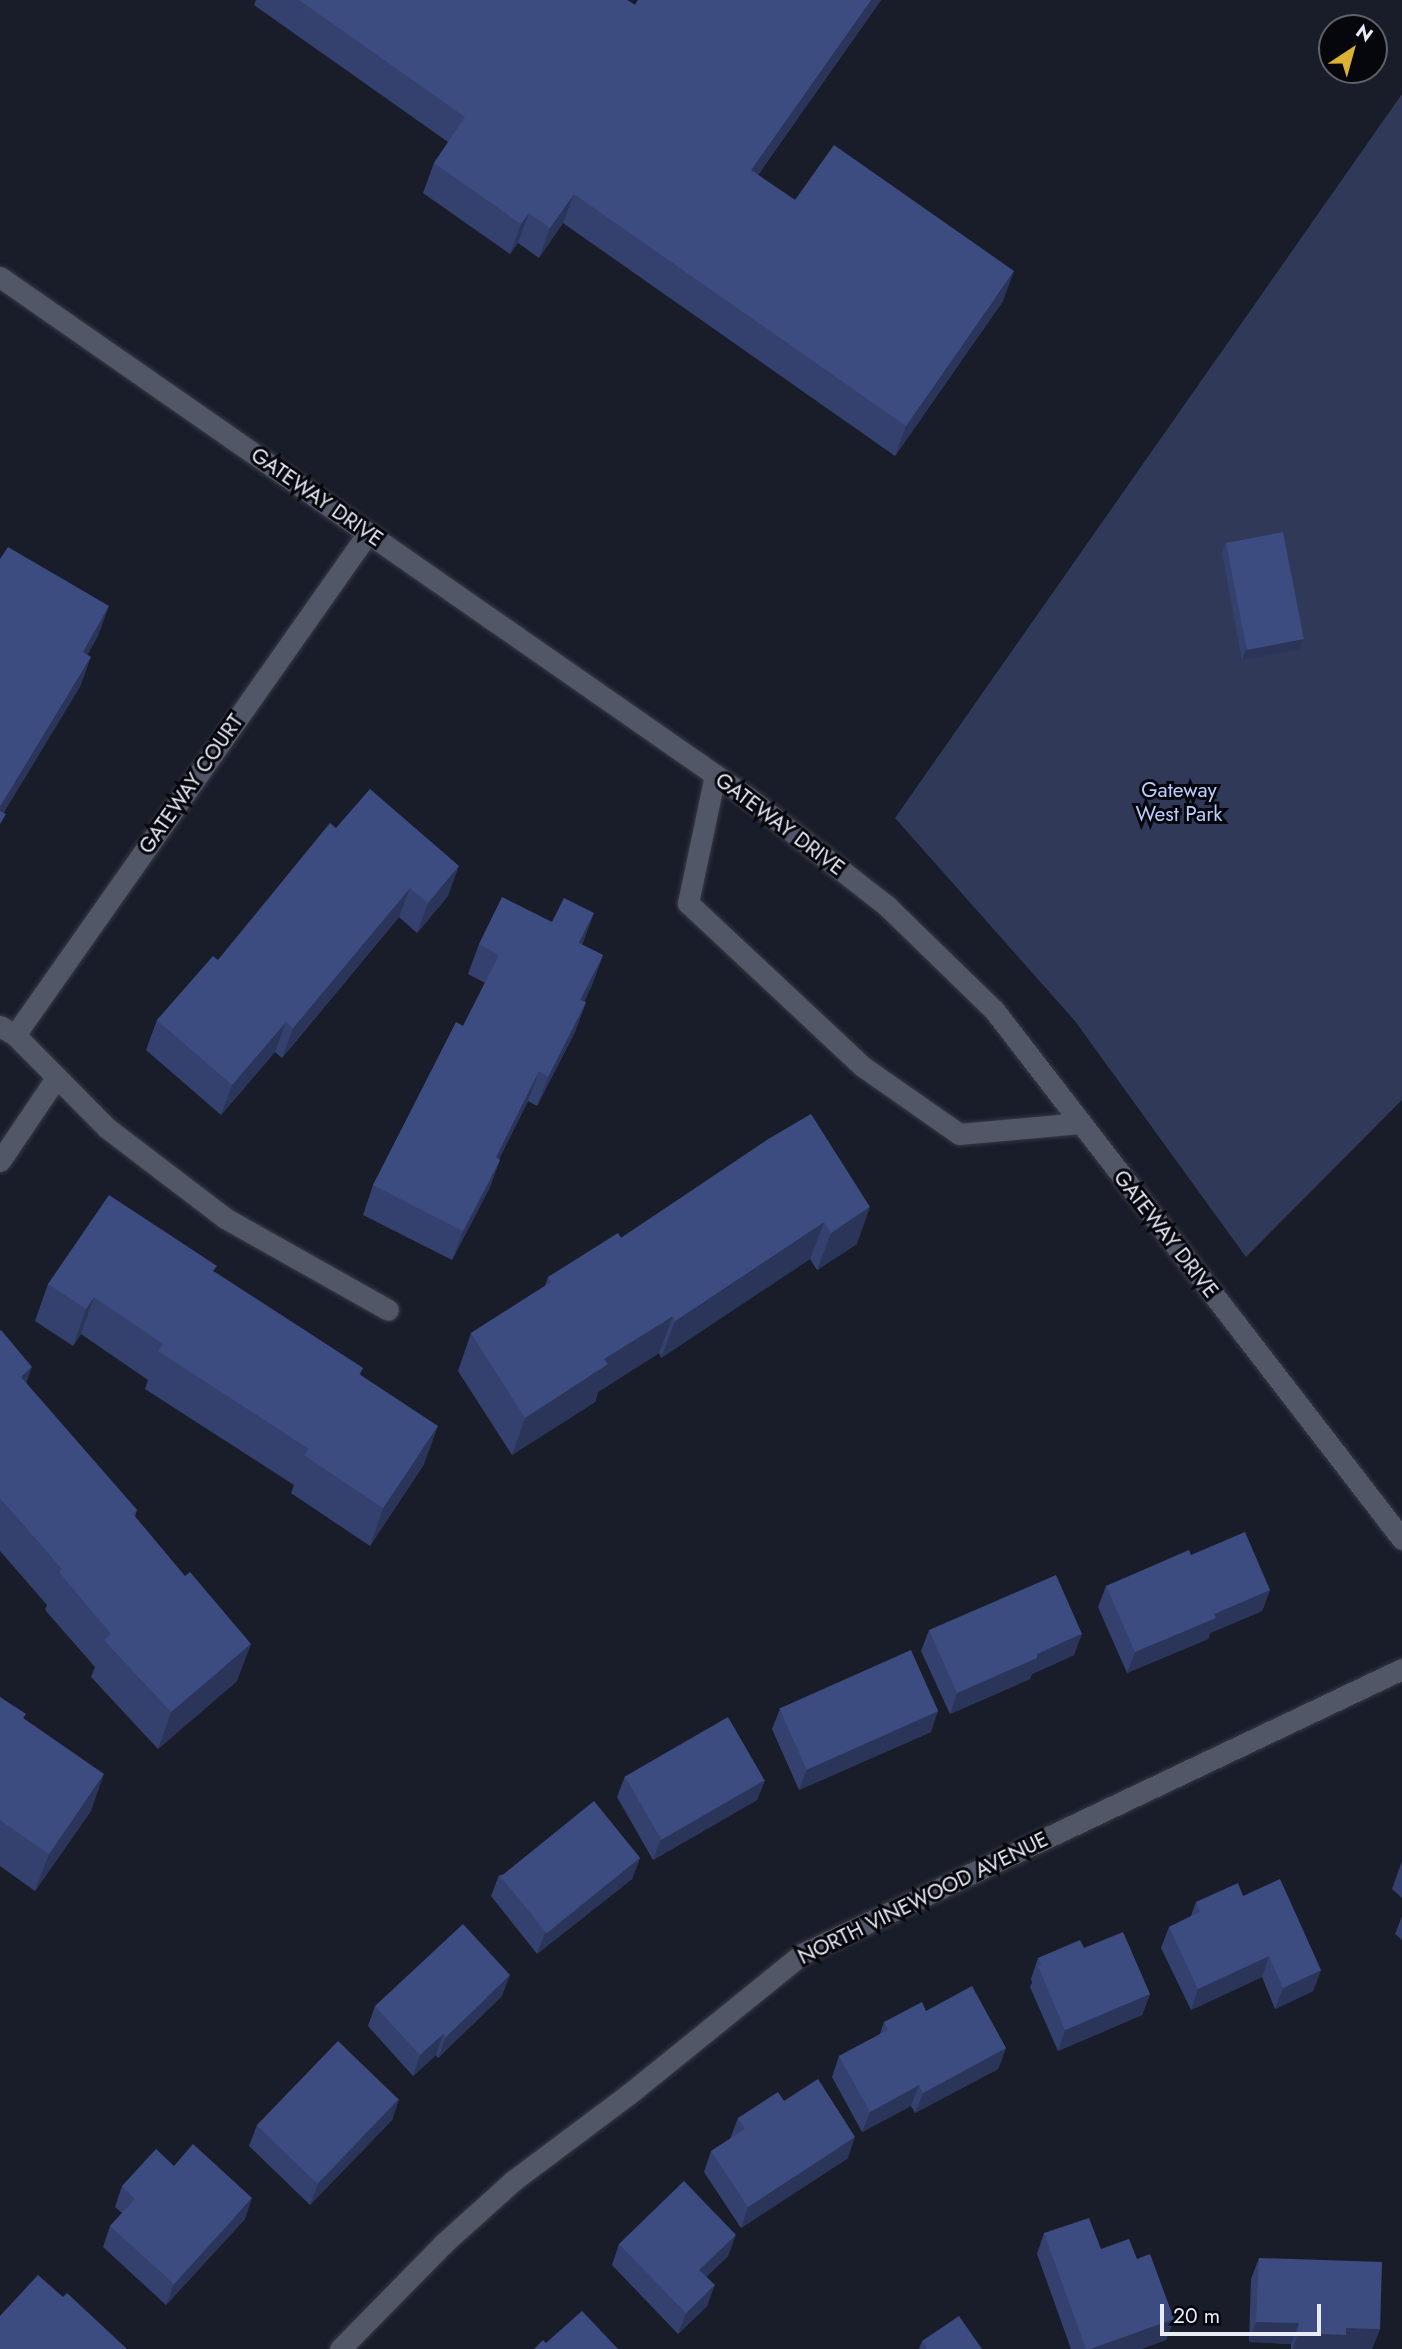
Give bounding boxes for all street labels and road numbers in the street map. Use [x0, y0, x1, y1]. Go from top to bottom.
street label: GATEWAY DRIVE [246, 442, 388, 552]
street label: GATEWAY COURT [134, 710, 248, 858]
street label: GATEWAY DRIVE [710, 767, 850, 881]
street label: GATEWAY DRIVE [1108, 1165, 1224, 1303]
street label: NORTH VINEWOOD AVENUE [794, 1826, 1052, 1970]

